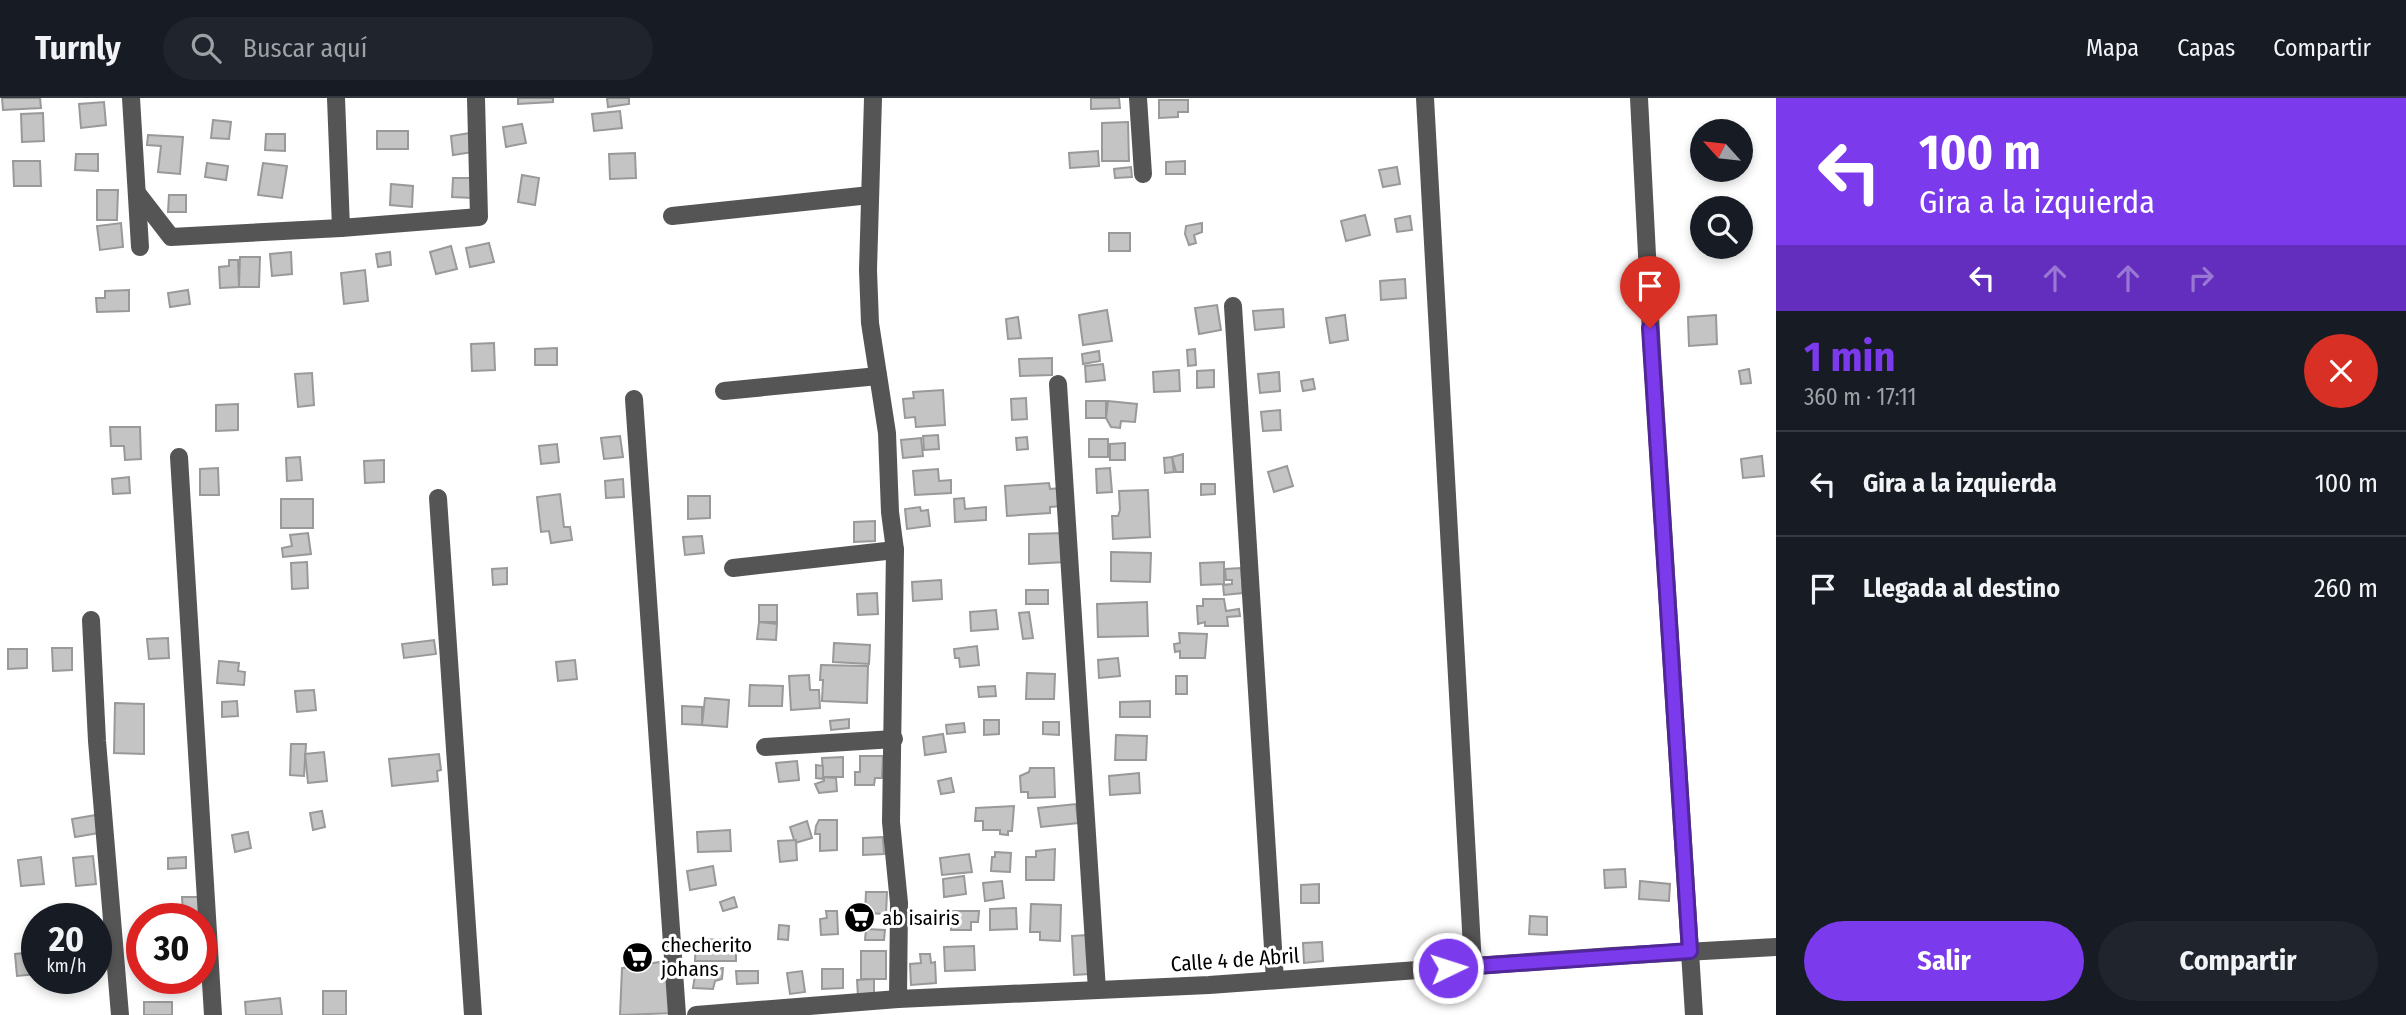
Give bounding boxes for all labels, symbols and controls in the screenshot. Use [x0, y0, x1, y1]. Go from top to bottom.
search box [163, 17, 653, 80]
text: Turnly [35, 28, 121, 68]
icon: search [187, 29, 225, 67]
text: Buscar aquí [243, 33, 367, 64]
text: Mapa [2086, 34, 2139, 62]
text: Capas [2177, 34, 2235, 62]
text: Compartir [2273, 34, 2371, 62]
north arrow [1690, 119, 1754, 182]
map controls [1690, 119, 1753, 259]
text: 100 m [1919, 123, 2041, 182]
icon: left [1804, 126, 1895, 217]
text: Gira a la izquierda [1919, 183, 2155, 221]
button: search [1690, 196, 1753, 259]
pin [1620, 256, 1680, 328]
icon: left [1963, 259, 2001, 297]
icon: ahead [2036, 259, 2074, 297]
icon: ahead [2109, 259, 2147, 297]
icon: right [2182, 259, 2220, 297]
icon: arrive [1631, 267, 1669, 305]
text: 1 min [1804, 332, 1895, 382]
button: close [2304, 334, 2378, 408]
text: 360 m · 17:11 [1804, 383, 1916, 411]
icon: left [1804, 465, 1842, 503]
text: Gira a la izquierda [1863, 468, 2057, 499]
text: 100 m [2315, 468, 2378, 499]
icon: arrive [1804, 570, 1842, 608]
text: Llegada al destino [1863, 573, 2060, 604]
text: 260 m [2314, 573, 2378, 604]
supermarket icon: ab isairis [842, 901, 876, 935]
speed limit sign: 30 [126, 903, 217, 994]
place label: ab isairis [882, 905, 960, 931]
text: 20 [49, 918, 84, 960]
button: Salir [1804, 921, 2084, 1001]
button: Compartir [2098, 921, 2378, 1001]
position arrow [1411, 931, 1485, 1005]
place label: checherito johans [660, 932, 752, 982]
supermarket icon: checherito johans [621, 940, 655, 974]
street label: Calle 4 de Abril [1170, 943, 1301, 977]
text: km/h [46, 955, 87, 977]

